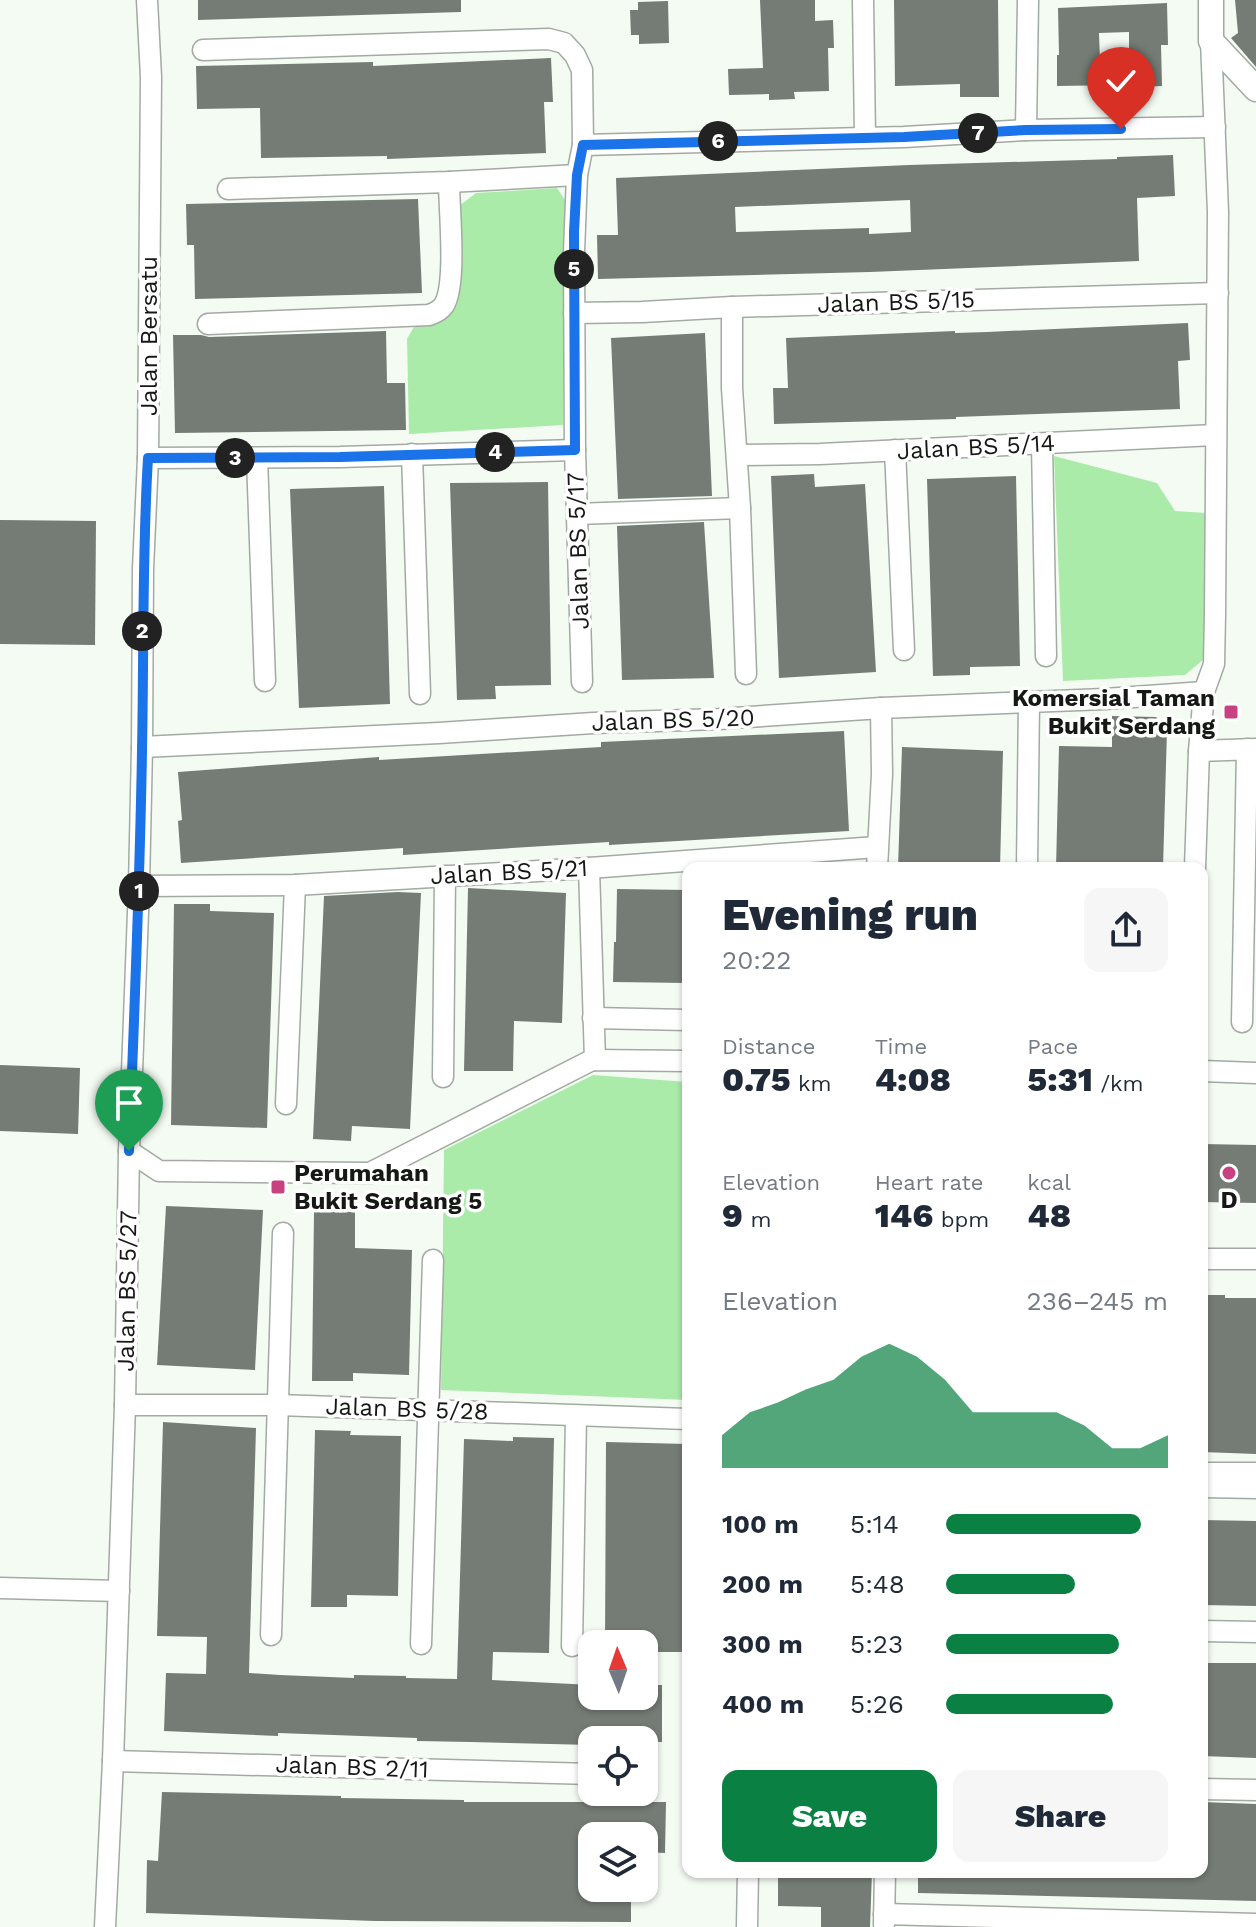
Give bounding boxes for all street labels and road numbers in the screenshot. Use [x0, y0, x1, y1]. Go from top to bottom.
street label: Jalan Bersatu [135, 256, 163, 416]
street label: Jalan BS 5/15 [817, 285, 975, 319]
street label: Jalan BS 5/14 [896, 429, 1056, 465]
street label: Jalan BS 5/17 [561, 472, 595, 630]
street label: Jalan BS 5/20 [591, 703, 755, 737]
street label: Jalan BS 5/21 [429, 854, 589, 890]
street label: Jalan BS 5/27 [112, 1210, 142, 1372]
street label: Jalan BS 5/28 [325, 1392, 489, 1426]
street label: Jalan BS 2/11 [275, 1750, 429, 1784]

